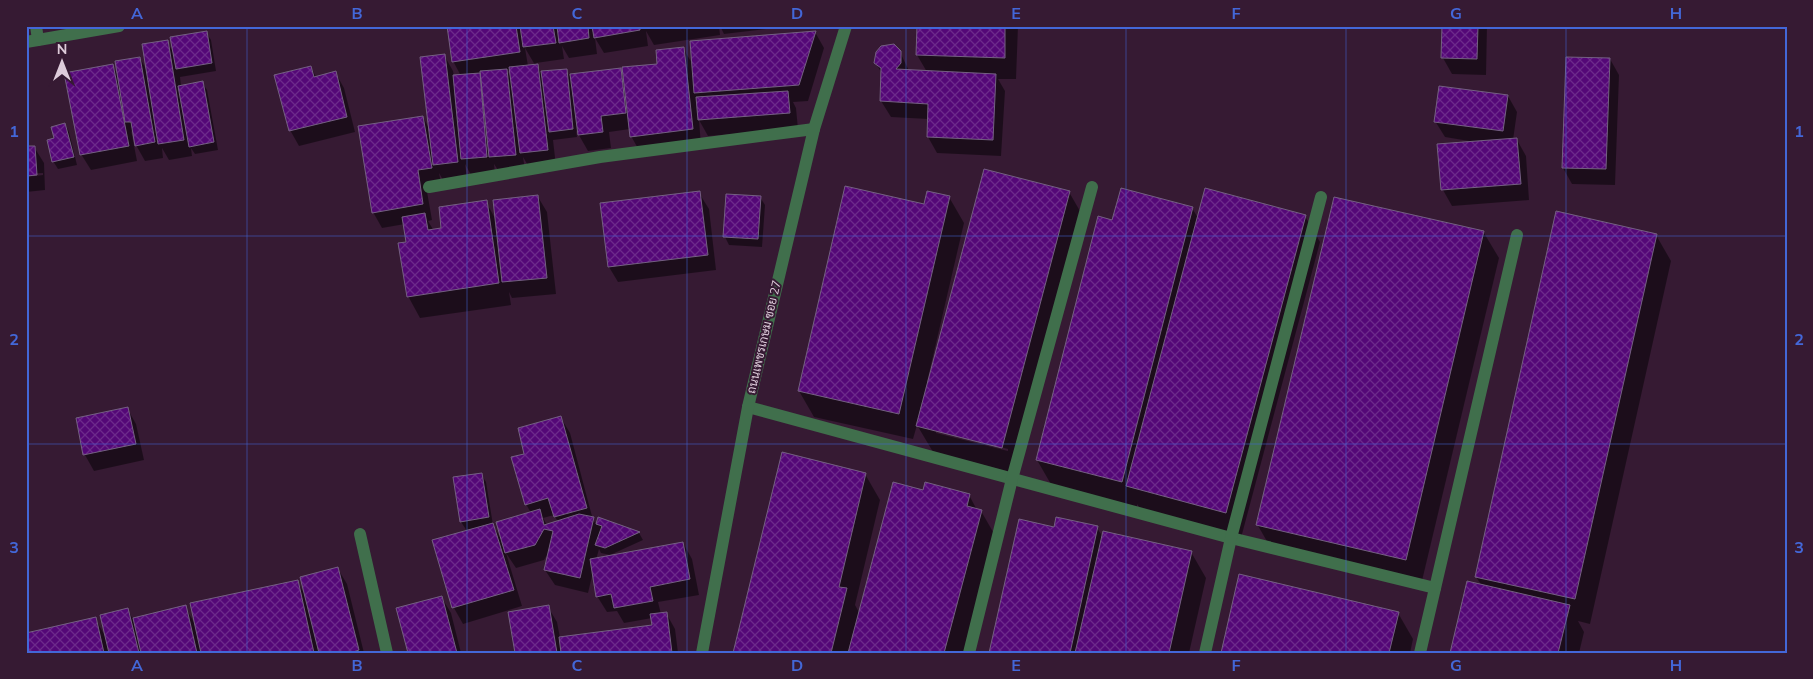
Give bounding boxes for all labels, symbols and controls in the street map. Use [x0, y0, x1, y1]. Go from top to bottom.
text: A [131, 3, 143, 23]
text: B [351, 3, 363, 23]
text: C [572, 3, 583, 23]
text: D [791, 3, 803, 23]
text: E [1011, 3, 1021, 23]
text: F [1231, 3, 1241, 23]
text: G [1450, 3, 1462, 23]
text: H [1670, 3, 1682, 23]
north arrow [38, 38, 88, 88]
text: N [57, 40, 67, 58]
text: 1 [9, 121, 19, 141]
text: 1 [1794, 121, 1804, 141]
street label: ถนนเพชรเกษม ซอย 27 [743, 279, 784, 395]
text: 2 [9, 329, 19, 349]
text: 2 [1794, 329, 1804, 349]
text: 3 [9, 537, 19, 557]
text: 3 [1794, 537, 1804, 557]
text: A [131, 655, 143, 675]
text: B [351, 655, 363, 675]
text: C [572, 655, 583, 675]
text: D [791, 655, 803, 675]
text: E [1011, 655, 1021, 675]
text: F [1231, 655, 1241, 675]
text: G [1450, 655, 1462, 675]
text: H [1670, 655, 1682, 675]

